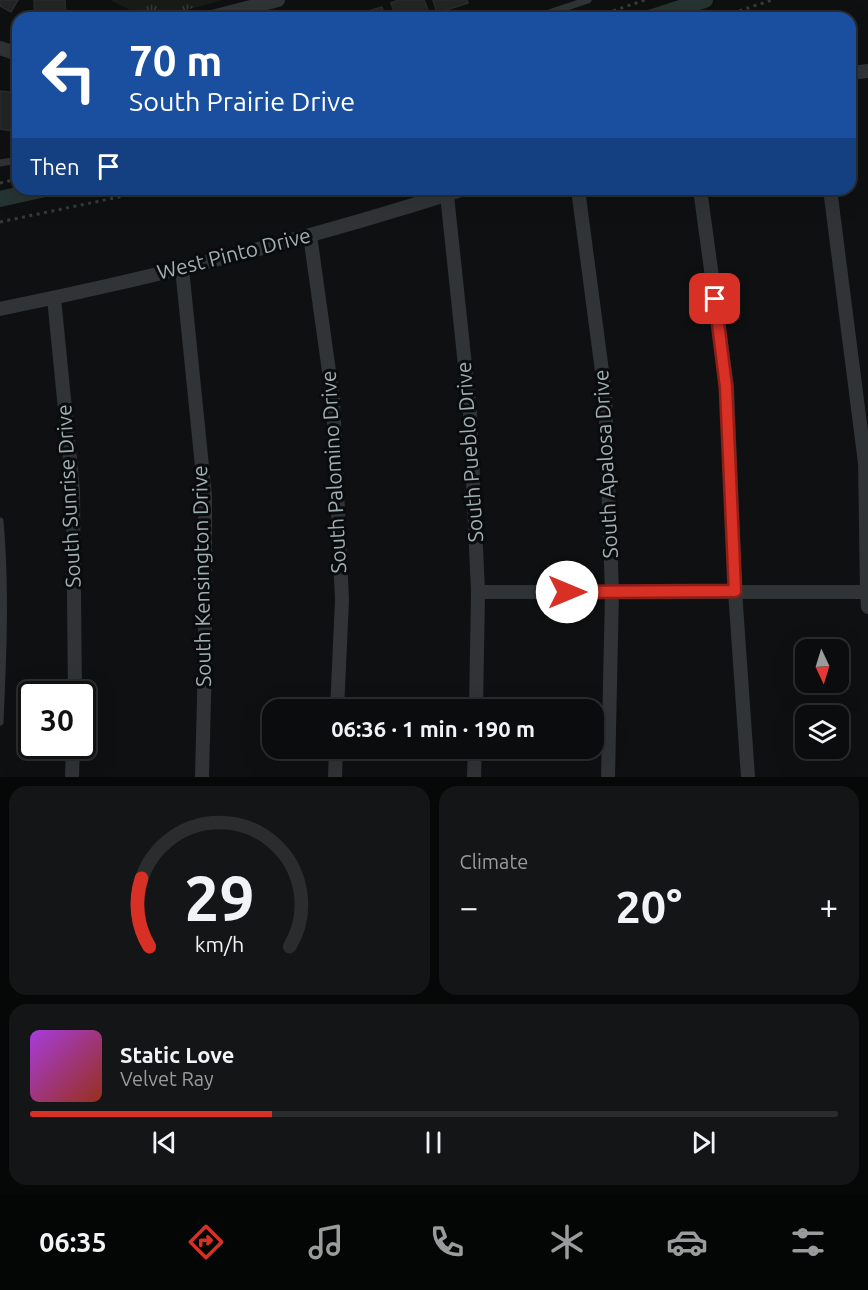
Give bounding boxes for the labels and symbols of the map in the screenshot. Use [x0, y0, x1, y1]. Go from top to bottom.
street label: West Pinto Drive [154, 222, 313, 284]
pin [689, 273, 740, 324]
street label: South Pueblo Drive [451, 361, 487, 543]
street label: South Apalosa Drive [588, 369, 622, 559]
street label: South Palomino Drive [316, 370, 350, 574]
street label: South Sunrise Drive [51, 404, 85, 588]
street label: South Kensington Drive [187, 465, 215, 687]
position arrow [535, 560, 599, 624]
north arrow [795, 639, 849, 693]
speed limit sign: 30 [18, 681, 96, 759]

